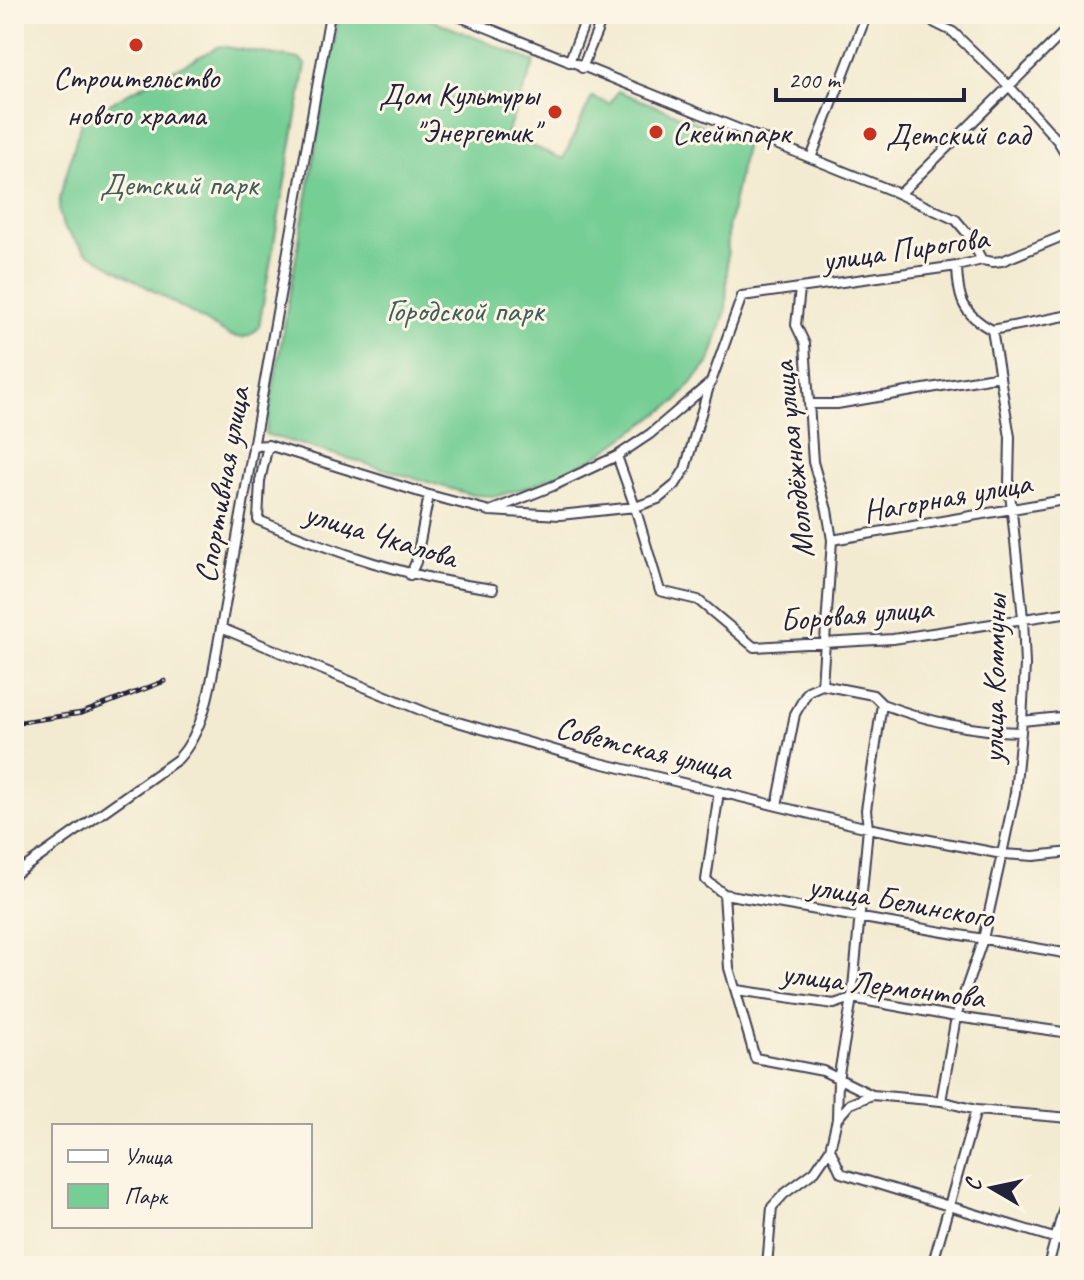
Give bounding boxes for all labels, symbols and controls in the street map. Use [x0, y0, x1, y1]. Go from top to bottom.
marker: Строительство нового храма [127, 36, 145, 54]
scale bar [776, 52, 964, 102]
place label: Строительство нового храма [53, 57, 221, 135]
text: 200 m [788, 65, 842, 95]
place label: Дом Культуры "Энергетик" [379, 74, 545, 152]
marker: Дом Культуры "Энергетик" [546, 103, 564, 121]
place label: Скейтпарк [672, 112, 794, 153]
place label: Детский сад [886, 114, 1032, 155]
marker: Скейтпарк [647, 123, 665, 141]
marker: Детский сад [861, 125, 879, 143]
park label: Детский парк [100, 164, 260, 205]
street label: улица Пирогова [817, 217, 993, 281]
park label: Городской парк [386, 290, 546, 331]
street label: Молодёжная улица [762, 358, 824, 560]
street label: Спортивная улица [185, 382, 260, 586]
street label: Нагорная улица [860, 462, 1036, 532]
street label: улица Чкалова [298, 492, 465, 578]
street label: Боровая улица [778, 587, 936, 641]
street label: улица Коммуны [972, 592, 1016, 766]
street label: Советская улица [551, 706, 739, 790]
street label: улица Белинского [803, 864, 999, 938]
street label: улица Лермонтова [777, 952, 989, 1018]
legend [52, 1124, 312, 1228]
text: Улица [124, 1141, 173, 1171]
north arrow [952, 1148, 1032, 1228]
text: С [959, 1174, 988, 1193]
text: Парк [124, 1181, 169, 1211]

